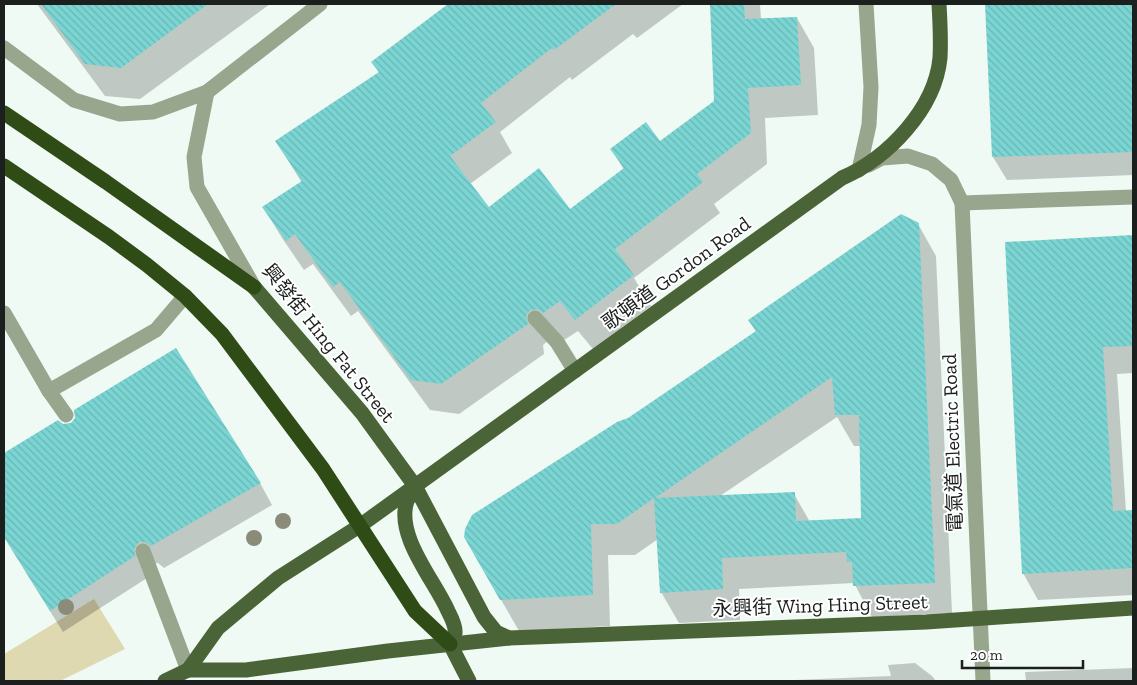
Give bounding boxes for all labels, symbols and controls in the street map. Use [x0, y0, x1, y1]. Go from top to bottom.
street label: 歌頓道 Gordon Road [597, 211, 755, 335]
street label: 興發街 Hing Fat Street [258, 259, 401, 428]
street label: 電氣道 Electric Road [937, 353, 967, 533]
street label: 永興街 Wing Hing Street [712, 589, 929, 621]
scale bar [962, 638, 1083, 670]
text: 20 m [970, 646, 1003, 664]

